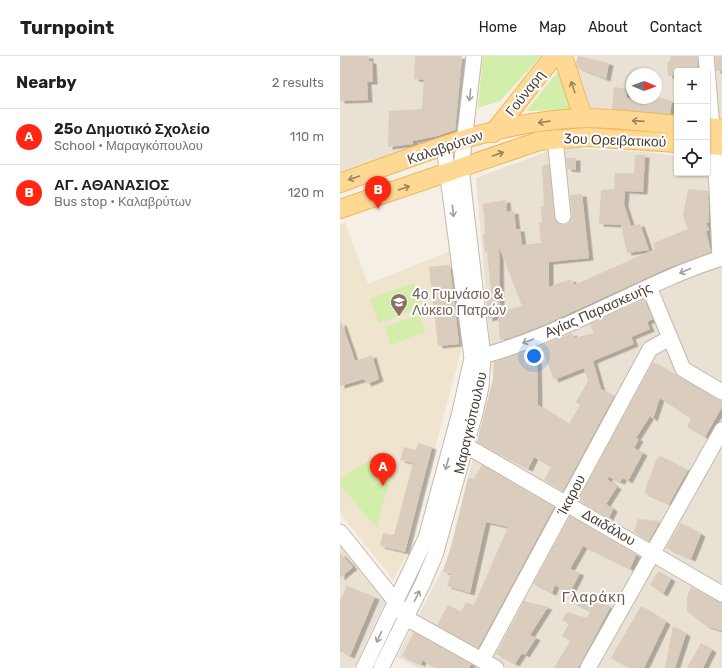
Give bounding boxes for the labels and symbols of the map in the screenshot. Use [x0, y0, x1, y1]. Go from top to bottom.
street label: Γούναρη [502, 67, 549, 120]
north arrow [626, 68, 662, 104]
one-way arrow [569, 81, 576, 94]
one-way arrow [466, 88, 474, 101]
one-way arrow [538, 118, 551, 126]
one-way arrow [632, 118, 645, 125]
street label: Καλαβρύτων [405, 127, 485, 168]
street label: 3ου Ορειβατικού [563, 130, 667, 151]
one-way arrow [491, 149, 503, 157]
one-way arrow [348, 174, 360, 182]
pin: B [365, 176, 391, 209]
one-way arrow [397, 184, 410, 191]
one-way arrow [450, 204, 457, 217]
one-way arrow [680, 268, 692, 276]
street label: Αγίας Παρασκευής [542, 279, 655, 342]
place label: 4ο Γυμνάσιο & Λύκειο Πατρών [412, 286, 506, 319]
school or university icon: 4ο Γυμνάσιο & Λύκειο Πατρών [389, 292, 409, 317]
one-way arrow [522, 338, 535, 345]
your location [524, 346, 544, 366]
street label: Μαραγκόπουλου [450, 370, 491, 476]
pin: A [370, 453, 396, 486]
one-way arrow [442, 458, 450, 471]
street label: Ίκαρου [553, 472, 589, 519]
street label: Δαιδάλου [579, 505, 638, 549]
district label: Γλαράκη [562, 588, 626, 606]
one-way arrow [414, 590, 421, 602]
one-way arrow [375, 631, 382, 643]

